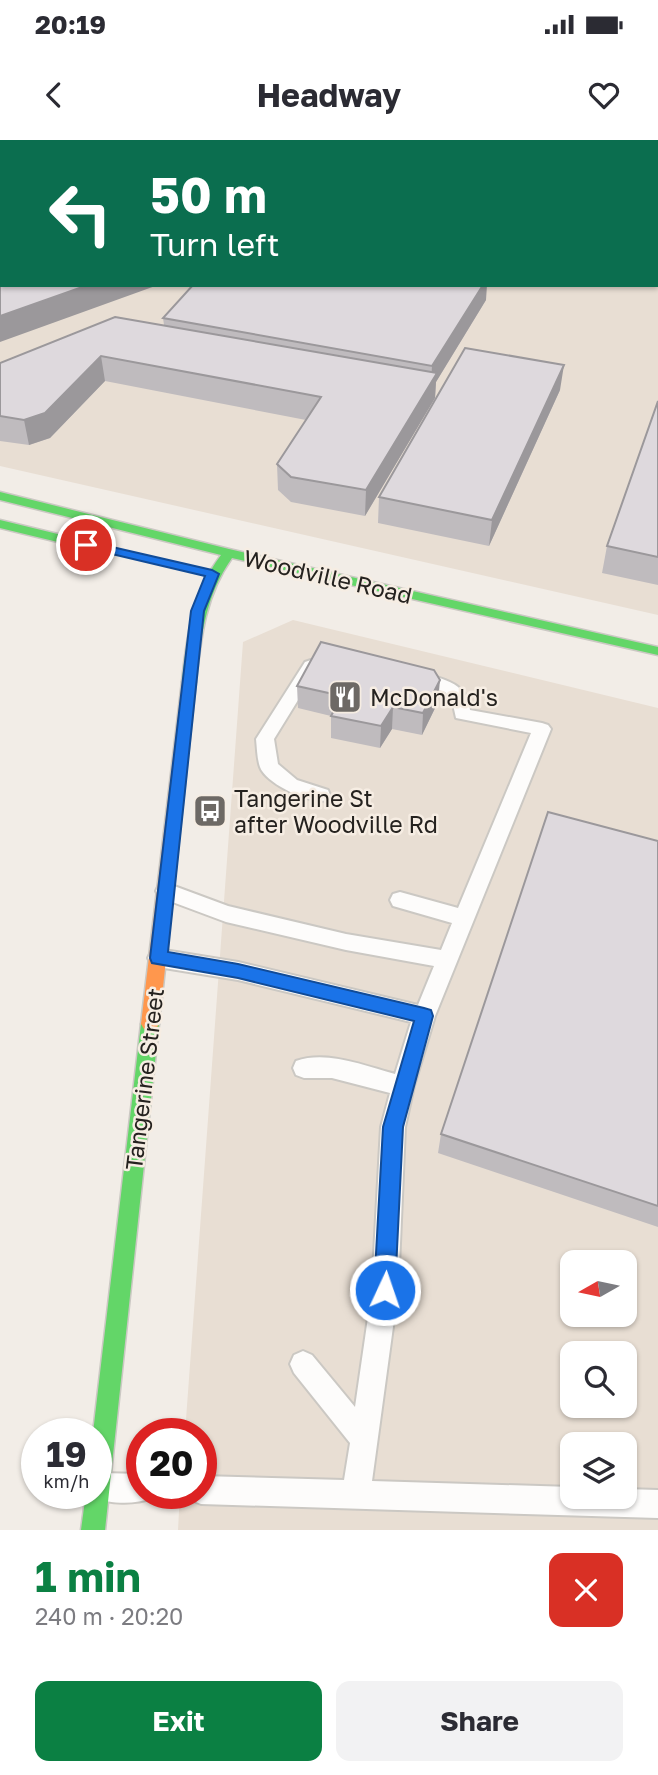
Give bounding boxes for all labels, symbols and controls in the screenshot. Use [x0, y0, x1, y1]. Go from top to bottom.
text: 20:19 [35, 9, 106, 40]
icon: back [35, 76, 73, 114]
text: Headway [257, 76, 401, 114]
icon: heart [585, 76, 623, 114]
text: 50 m [150, 165, 267, 224]
icon: left [35, 168, 126, 259]
text: Turn left [150, 225, 279, 263]
pin [56, 515, 116, 575]
icon: arrive [67, 526, 105, 564]
street label: Woodville Road [241, 543, 415, 609]
restaurant icon: McDonald's [326, 678, 364, 716]
place label: McDonald's [370, 683, 498, 711]
place label: Tangerine St after Woodville Rd [234, 784, 438, 838]
bus stop icon: Tangerine St after Woodville Rd [191, 792, 229, 830]
street label: Tangerine Street [119, 986, 169, 1172]
north arrow [560, 1250, 637, 1326]
map controls [560, 1250, 637, 1509]
position arrow [348, 1253, 422, 1327]
button: search [560, 1341, 637, 1418]
speed limit sign: 20 [126, 1418, 217, 1509]
button: layers [560, 1432, 637, 1509]
text: 19 [46, 1433, 87, 1475]
text: km/h [44, 1470, 89, 1492]
text: 1 min [35, 1551, 141, 1601]
button: close [549, 1553, 623, 1627]
text: 240 m · 20:20 [35, 1602, 183, 1630]
button: Exit [35, 1681, 322, 1761]
button: Share [336, 1681, 623, 1761]

